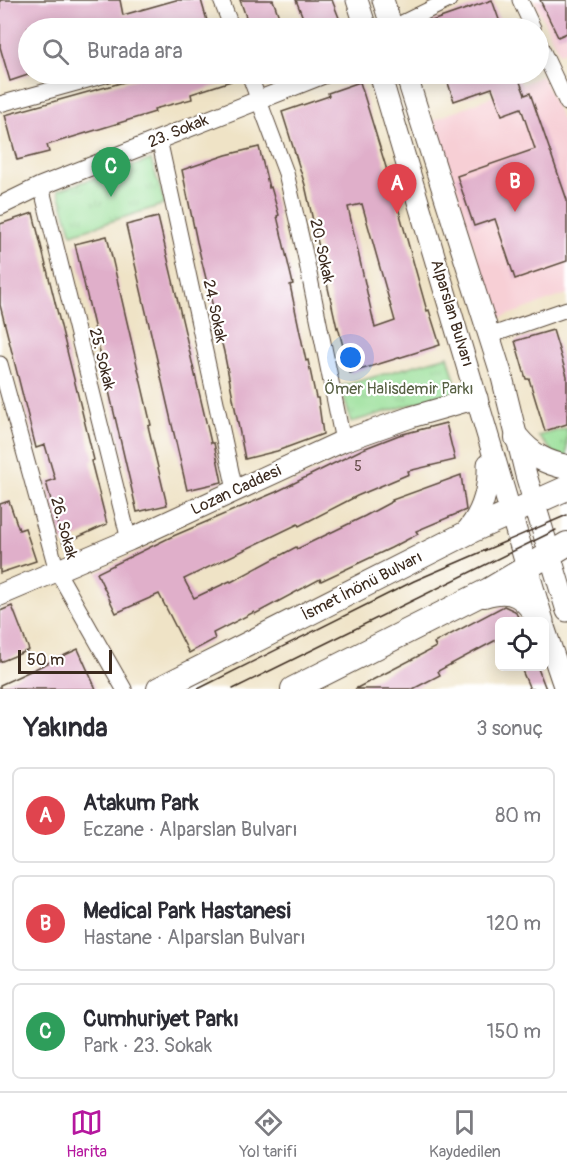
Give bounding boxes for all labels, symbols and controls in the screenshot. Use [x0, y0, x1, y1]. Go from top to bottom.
search box [18, 18, 549, 84]
icon: search [39, 35, 72, 68]
text: Burada ara [87, 37, 183, 65]
street label: 23. Sokak [145, 110, 211, 152]
pin: C [92, 148, 130, 197]
pin: B [496, 162, 534, 212]
pin: A [378, 164, 416, 214]
street label: 20. Sokak [305, 217, 339, 285]
street label: Alparslan Bulvarı [426, 257, 478, 369]
street label: 24. Sokak [199, 278, 231, 345]
street label: 25. Sokak [85, 326, 119, 392]
your location [336, 343, 365, 372]
park label: Ömer Halisdemir Parkı [324, 379, 474, 399]
house number: 5 [354, 458, 362, 475]
street label: Lozan Caddesi [188, 460, 285, 520]
street label: 26. Sokak [46, 495, 82, 562]
street label: İsmet İnönü Bulvarı [298, 547, 426, 625]
map controls [495, 617, 549, 671]
button: locate [495, 617, 549, 671]
scale bar [18, 647, 112, 674]
text: 50 m [27, 650, 64, 670]
text: Yakında [24, 712, 108, 744]
text: 3 sonuç [476, 716, 543, 741]
text: Atakum Park [83, 789, 199, 817]
text: A [39, 803, 52, 828]
text: 80 m [495, 803, 541, 828]
text: Eczane · Alparslan Bulvarı [83, 817, 298, 842]
text: Medical Park Hastanesi [83, 897, 291, 925]
text: B [40, 911, 51, 936]
text: 120 m [486, 911, 541, 936]
text: Hastane · Alparslan Bulvarı [83, 925, 306, 950]
text: Cumhuriyet Parkı [83, 1005, 239, 1033]
text: C [39, 1019, 52, 1044]
text: 150 m [487, 1019, 541, 1044]
text: Park · 23. Sokak [83, 1033, 212, 1058]
tab: Harita [66, 1106, 107, 1162]
tab: Yol tarifi [239, 1106, 297, 1162]
tab: Kaydedilen [429, 1106, 501, 1162]

